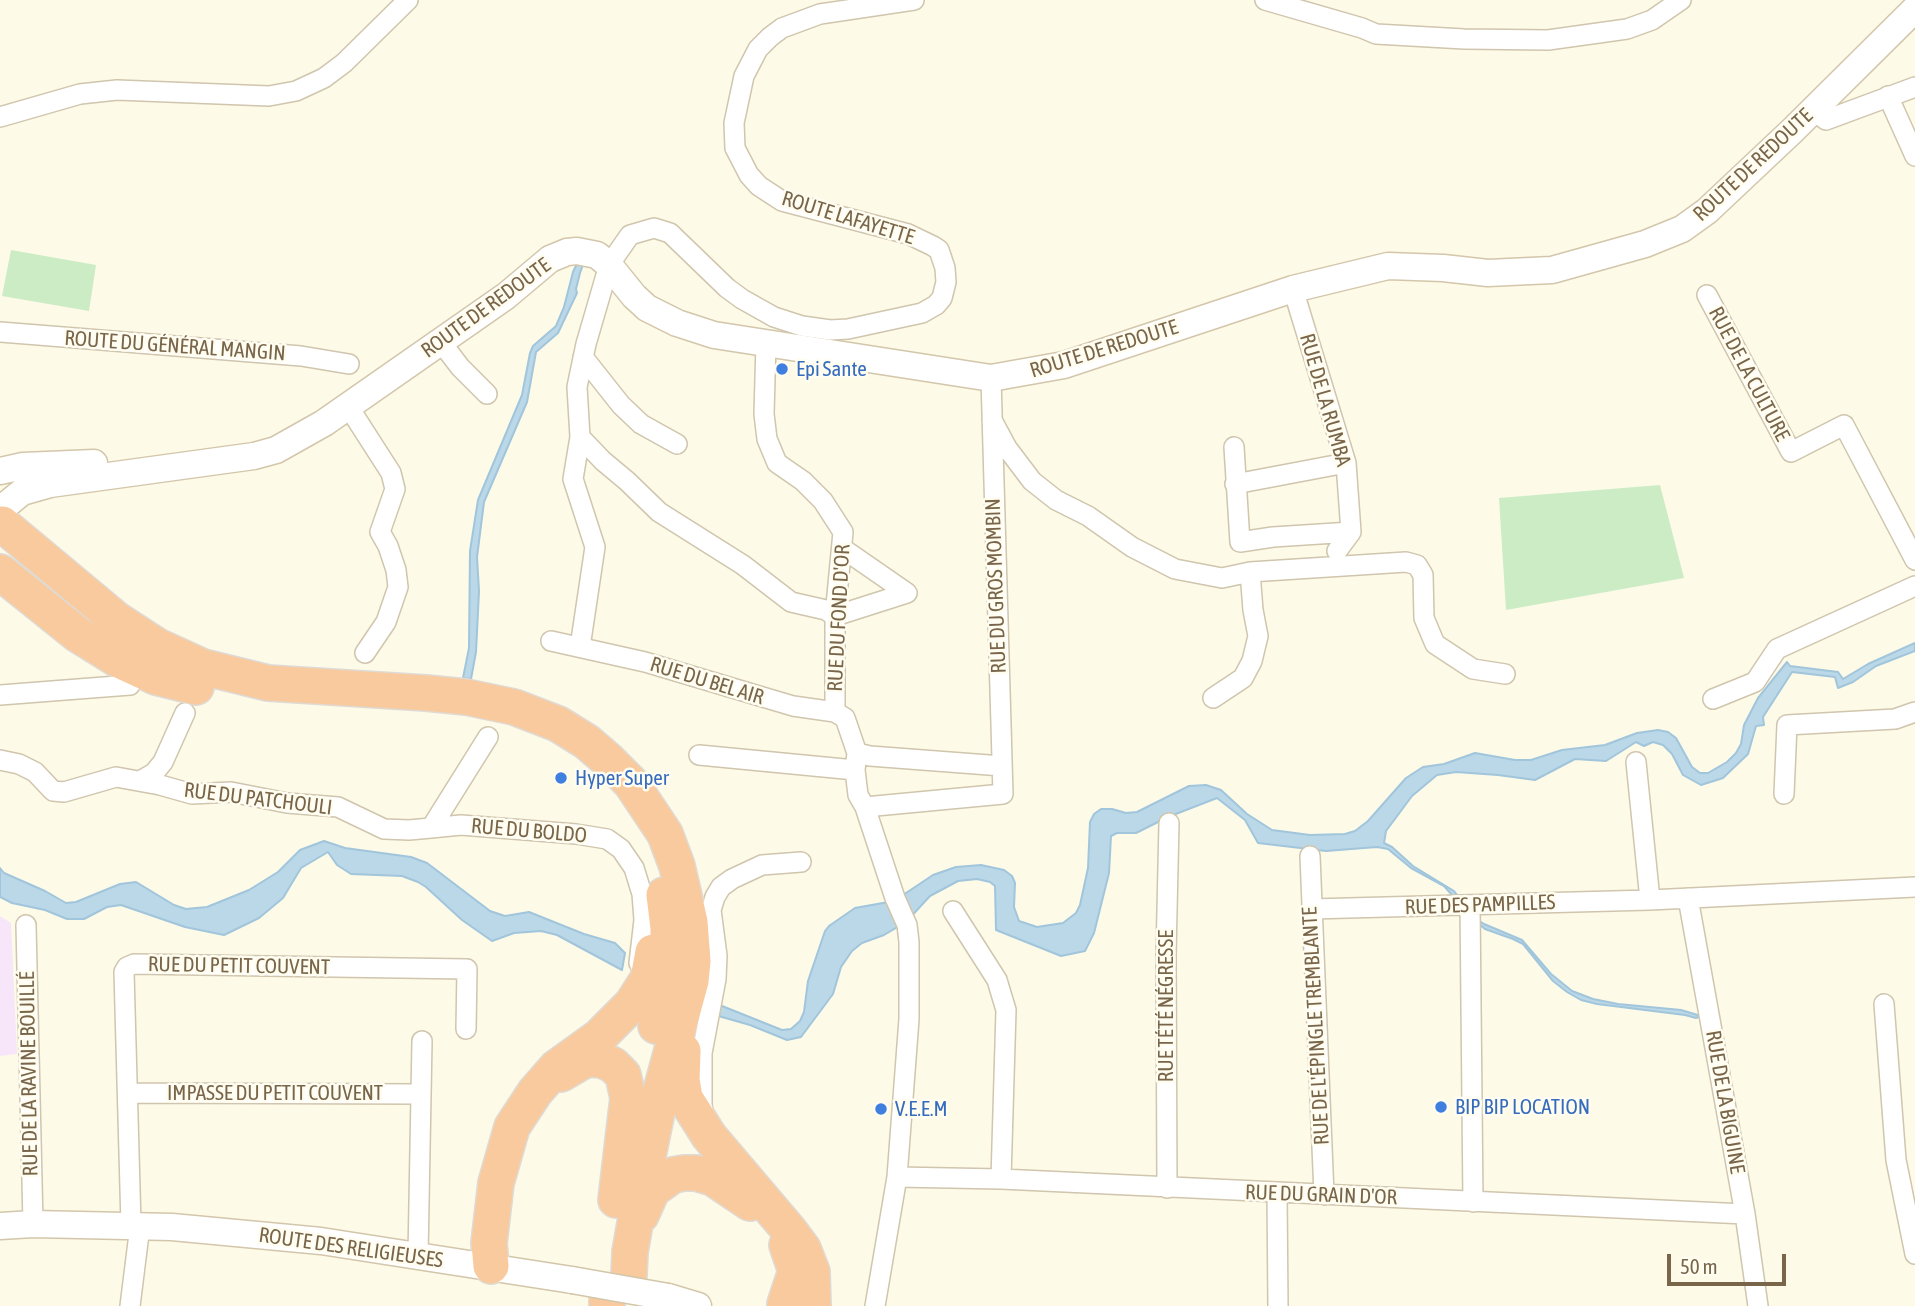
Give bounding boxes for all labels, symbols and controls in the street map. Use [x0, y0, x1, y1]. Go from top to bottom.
street label: ROUTE DE REDOUTE [1688, 103, 1818, 227]
street label: ROUTE LAFAYETTE [779, 186, 917, 250]
street label: ROUTE DE REDOUTE [416, 253, 556, 363]
street label: RUE DE LA CULTURE [1703, 302, 1795, 446]
street label: ROUTE DE REDOUTE [1027, 314, 1181, 384]
street label: ROUTE DU GÉNÉRAL MANGIN [63, 326, 287, 366]
street label: RUE DE LA RUMBA [1294, 331, 1356, 469]
place label: Epi Sante [796, 356, 867, 382]
marker: Epi Sante [774, 361, 790, 377]
street label: RUE DU GROS MOMBIN [980, 498, 1012, 674]
street label: RUE DU FOND D'OR [823, 544, 855, 692]
street label: RUE DU BEL AIR [647, 652, 767, 710]
place label: Hyper Super [575, 765, 669, 791]
marker: Hyper Super [553, 770, 569, 786]
street label: RUE DU PATCHOULI [182, 777, 334, 821]
street label: RUE DU BOLDO [470, 813, 588, 849]
street label: RUE DES PAMPILLES [1404, 890, 1556, 920]
street label: RUE DE L'ÉPINGLE TREMBLANTE [1297, 906, 1335, 1146]
street label: RUE TÉTÉ NÉGRESSE [1153, 930, 1179, 1082]
street label: RUE DU PETIT COUVENT [148, 952, 330, 980]
street label: RUE DE LA RAVINE BOUILLÉ [15, 971, 43, 1177]
street label: RUE DE LA BIGUINE [1700, 1028, 1750, 1176]
street label: IMPASSE DU PETIT COUVENT [167, 1080, 383, 1106]
place label: BIP BIP LOCATION [1455, 1094, 1590, 1120]
place label: V.E.E.M [895, 1096, 948, 1122]
marker: BIP BIP LOCATION [1433, 1099, 1449, 1115]
marker: V.E.E.M [873, 1101, 889, 1117]
street label: RUE DU GRAIN D'OR [1244, 1180, 1398, 1210]
street label: ROUTE DES RELIGIEUSES [257, 1223, 445, 1273]
scale bar [1670, 1240, 1789, 1284]
text: 50 m [1680, 1254, 1718, 1278]

